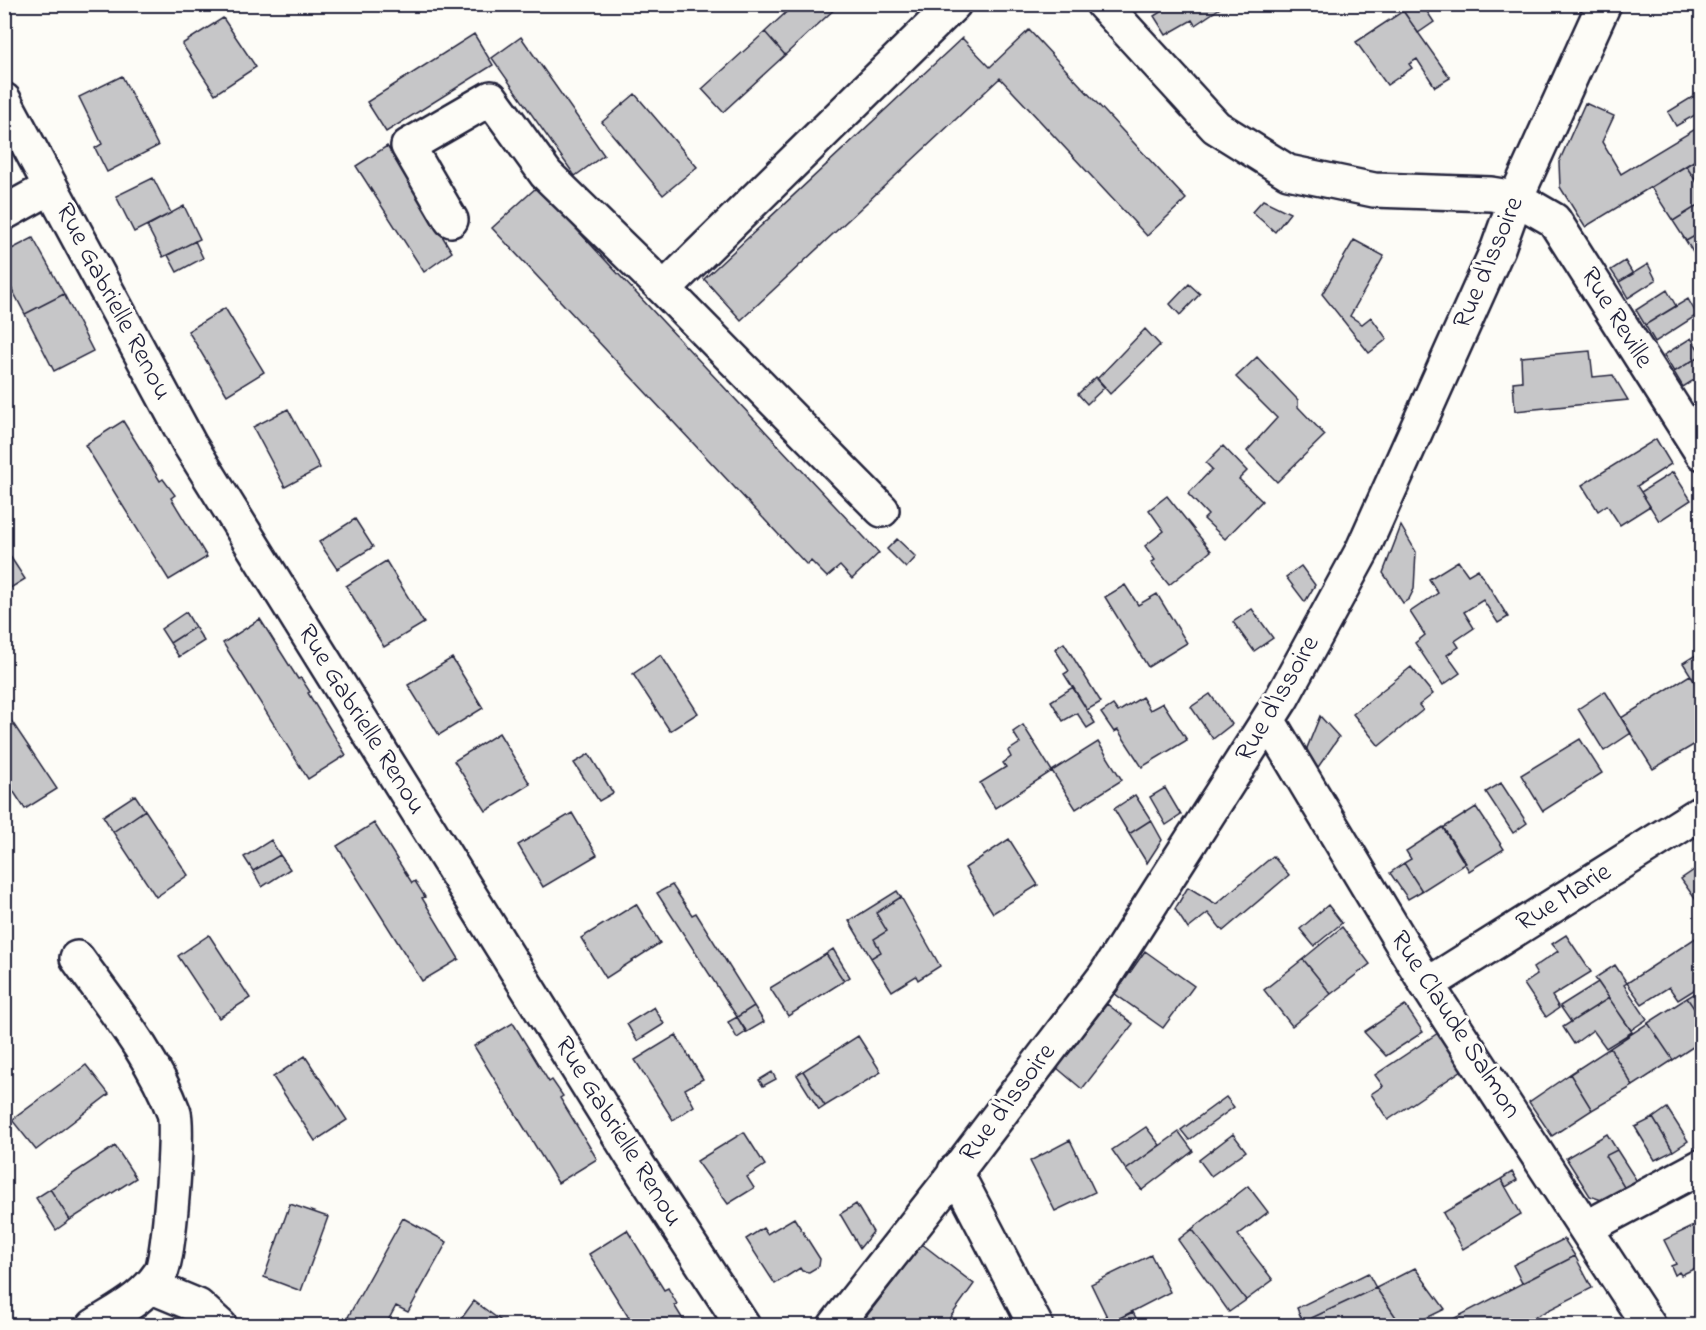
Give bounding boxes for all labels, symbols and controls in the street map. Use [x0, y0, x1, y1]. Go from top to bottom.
street label: Rue d'Issoire [1444, 190, 1535, 335]
street label: Rue Gabrielle Renou [45, 197, 181, 407]
street label: Rue Reville [1570, 260, 1663, 377]
street label: Rue Gabrielle Renou [287, 617, 435, 823]
street label: Rue d'Issoire [1226, 628, 1330, 770]
street label: Rue Marie [1509, 853, 1620, 942]
street label: Rue Claude Salmon [1379, 923, 1531, 1127]
street label: Rue Gabrielle Renou [544, 1029, 692, 1235]
street label: Rue d'Issoire [950, 1035, 1066, 1171]

